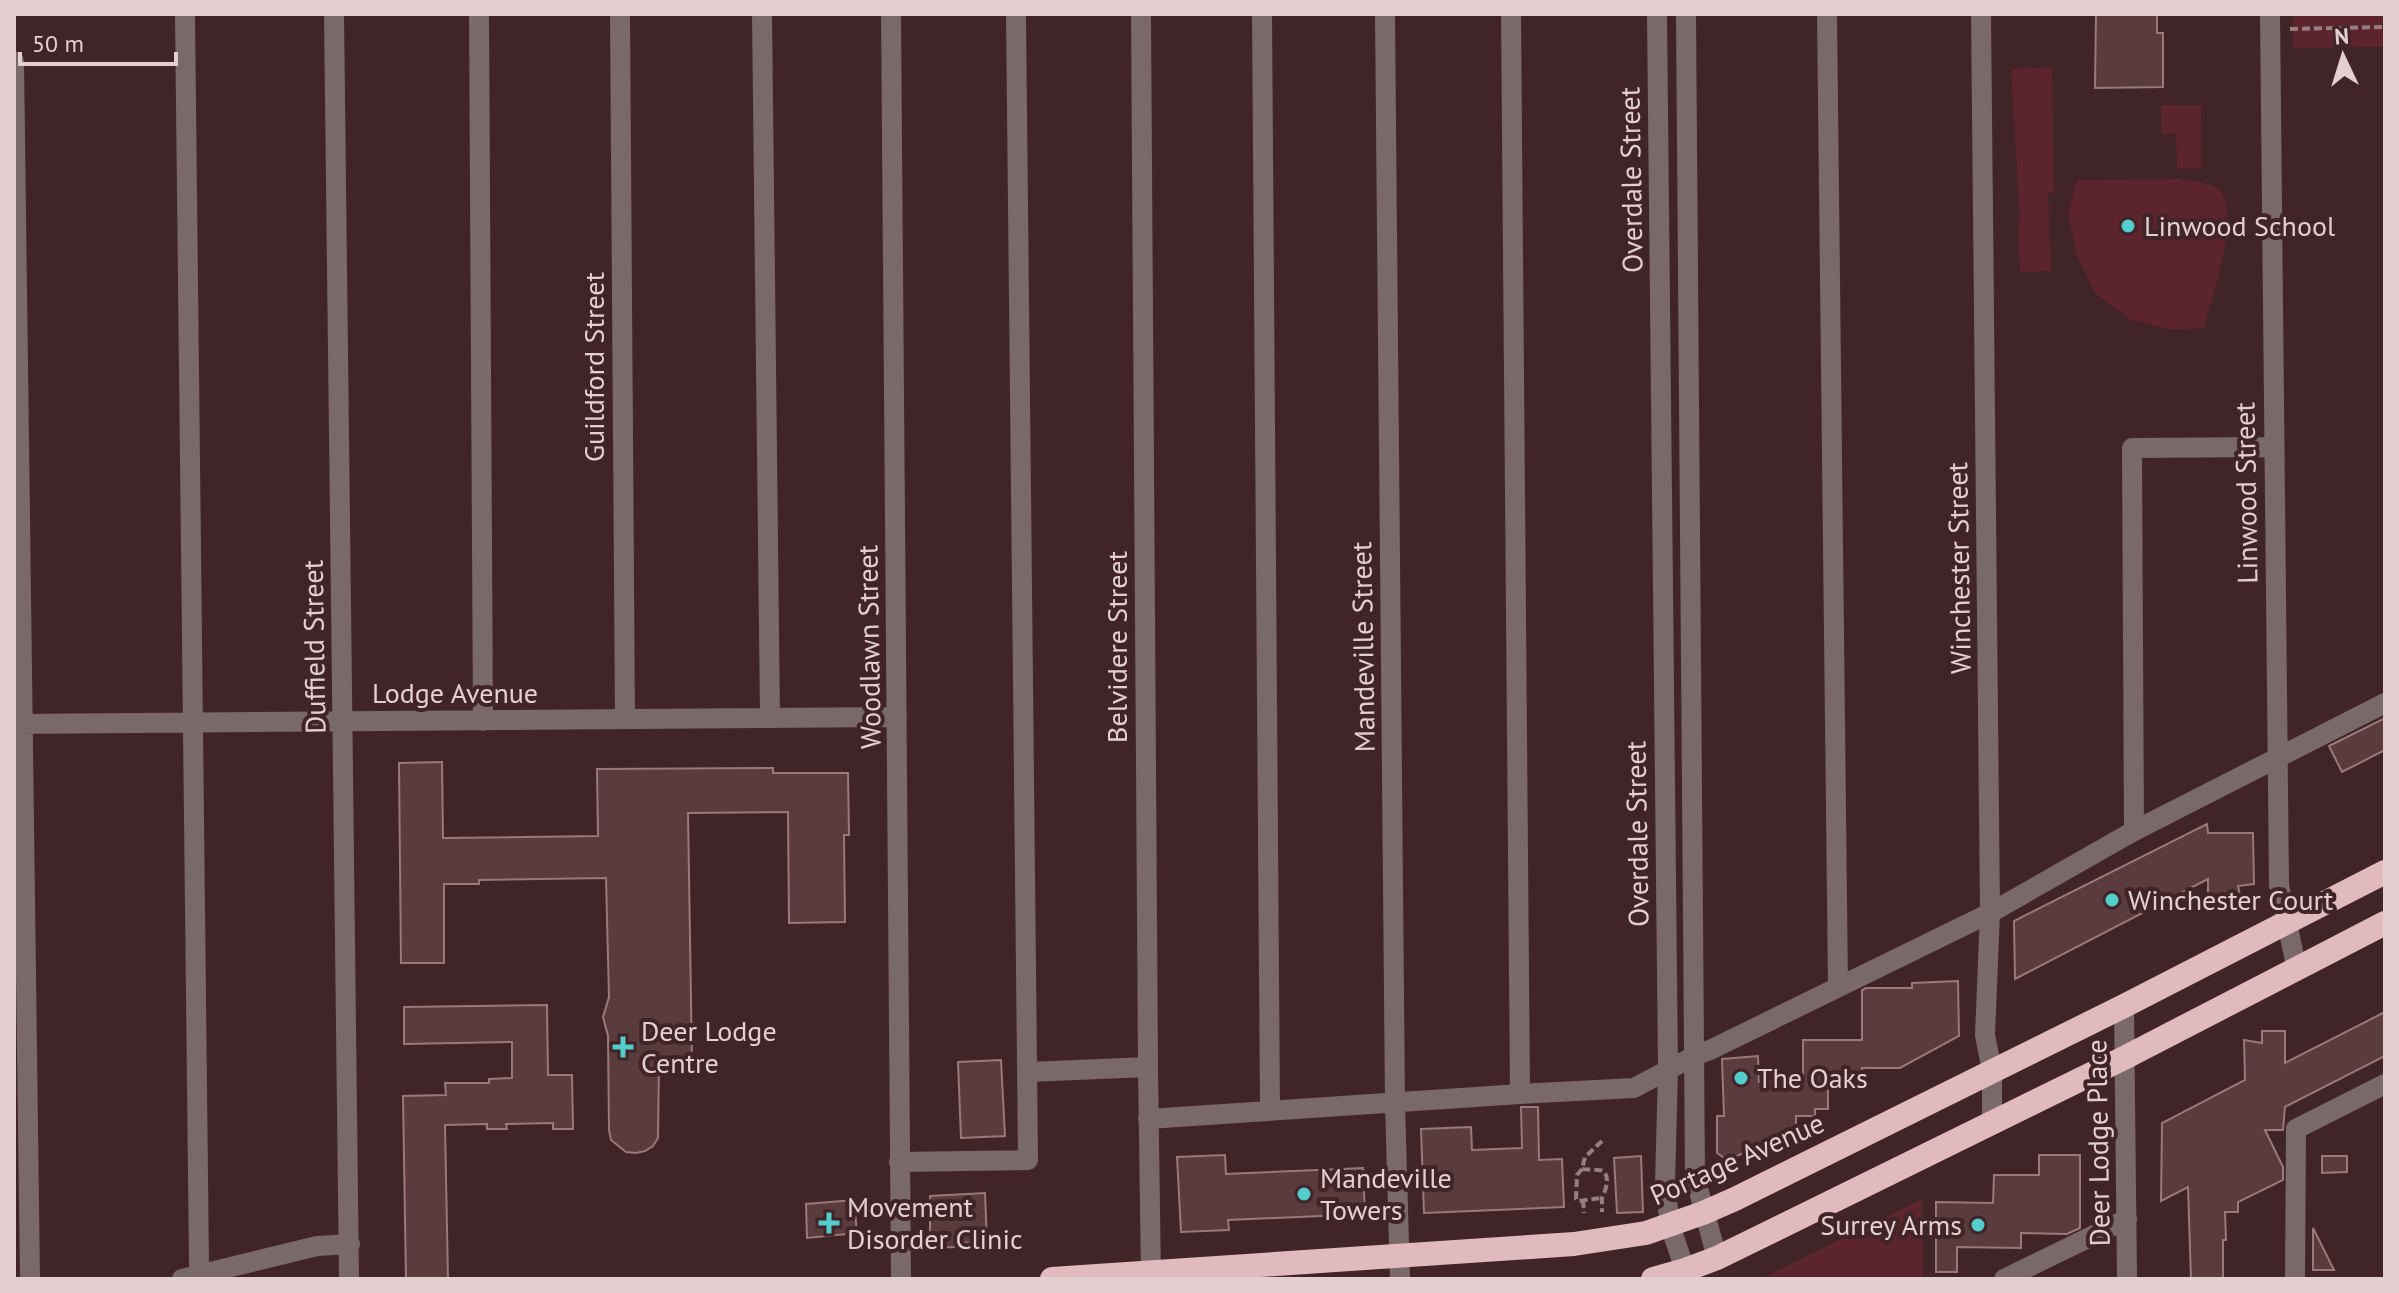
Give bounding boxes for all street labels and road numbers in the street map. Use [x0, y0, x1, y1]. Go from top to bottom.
street label: Overdale Street [1610, 86, 1651, 273]
street label: Guildford Street [575, 271, 612, 462]
street label: Linwood Street [2225, 401, 2266, 584]
street label: Winchester Street [1938, 461, 1979, 674]
street label: Mandeville Street [1342, 541, 1383, 753]
street label: Woodlawn Street [848, 544, 889, 749]
street label: Belvidere Street [1098, 551, 1135, 743]
street label: Duffield Street [293, 559, 334, 734]
street label: Lodge Avenue [372, 674, 538, 711]
street label: Overdale Street [1616, 740, 1657, 927]
street label: Deer Lodge Place [2077, 1039, 2118, 1247]
street label: Portage Avenue [1644, 1104, 1830, 1213]

